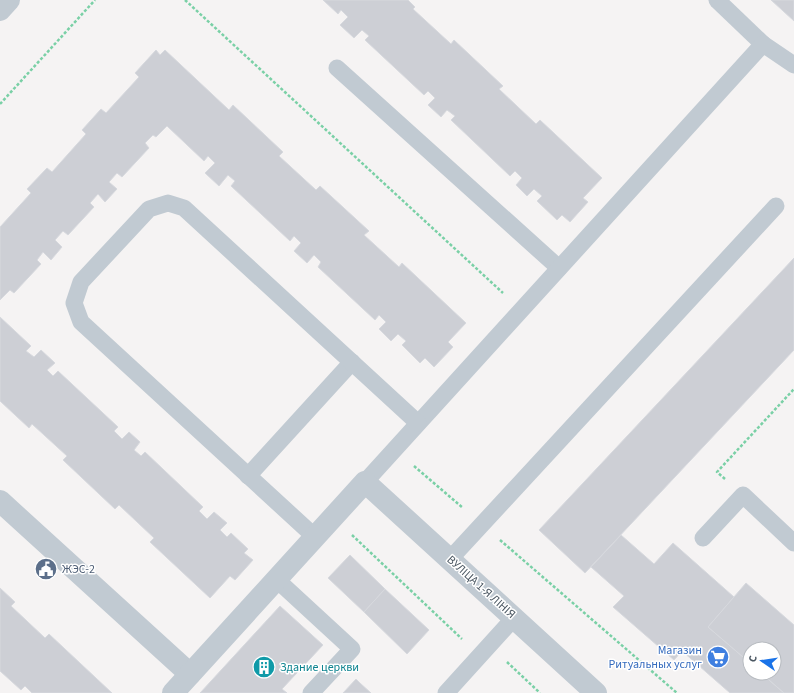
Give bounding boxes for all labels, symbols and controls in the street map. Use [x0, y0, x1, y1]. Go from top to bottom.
street label: ВУЛІЦА 1-Я ЛІНІЯ [443, 551, 519, 623]
public building icon: ЖЭС-2 [33, 556, 59, 582]
place label: ЖЭС-2 [62, 561, 95, 578]
north arrow [742, 641, 782, 681]
place label: Магазин Ритуальных услуг [609, 642, 702, 673]
supermarket icon: Магазин Ритуальных услуг [705, 644, 731, 670]
text: С [745, 653, 761, 664]
building icon: Здание церкви [251, 654, 277, 680]
place label: Здание церкви [280, 659, 359, 676]

